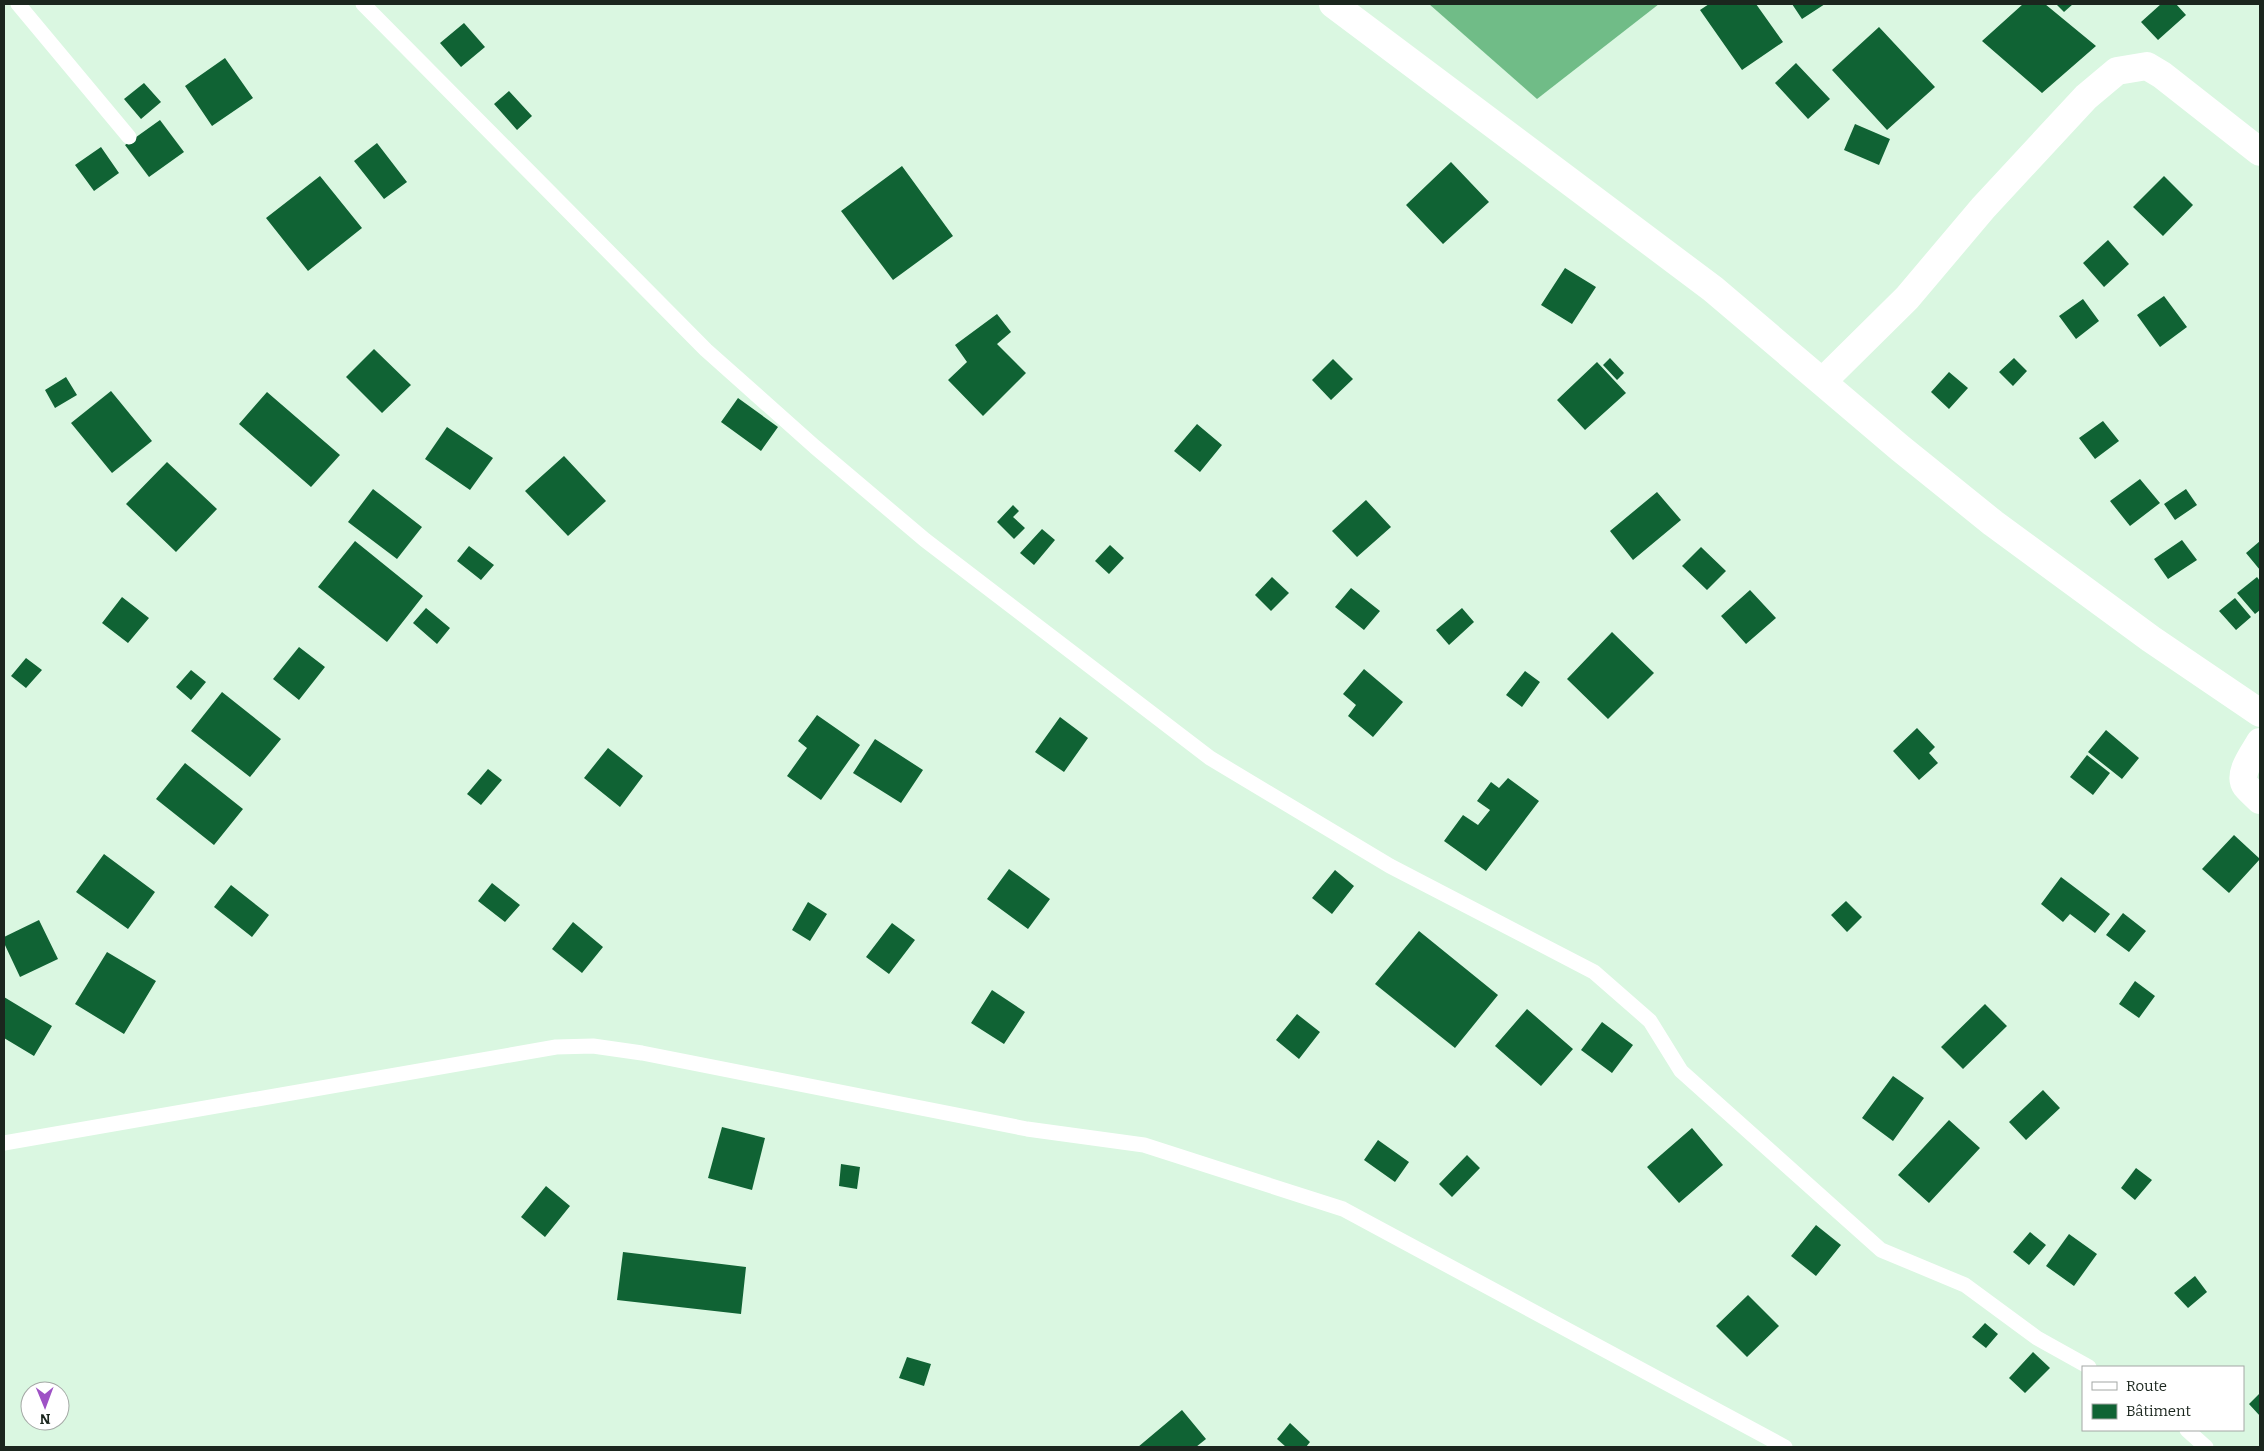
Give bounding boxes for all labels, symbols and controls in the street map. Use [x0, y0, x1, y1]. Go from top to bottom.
legend [2082, 1366, 2244, 1431]
text: Route [2126, 1377, 2167, 1395]
north arrow [20, 1381, 70, 1431]
text: Bâtiment [2126, 1402, 2191, 1420]
text: N [39, 1410, 51, 1427]

